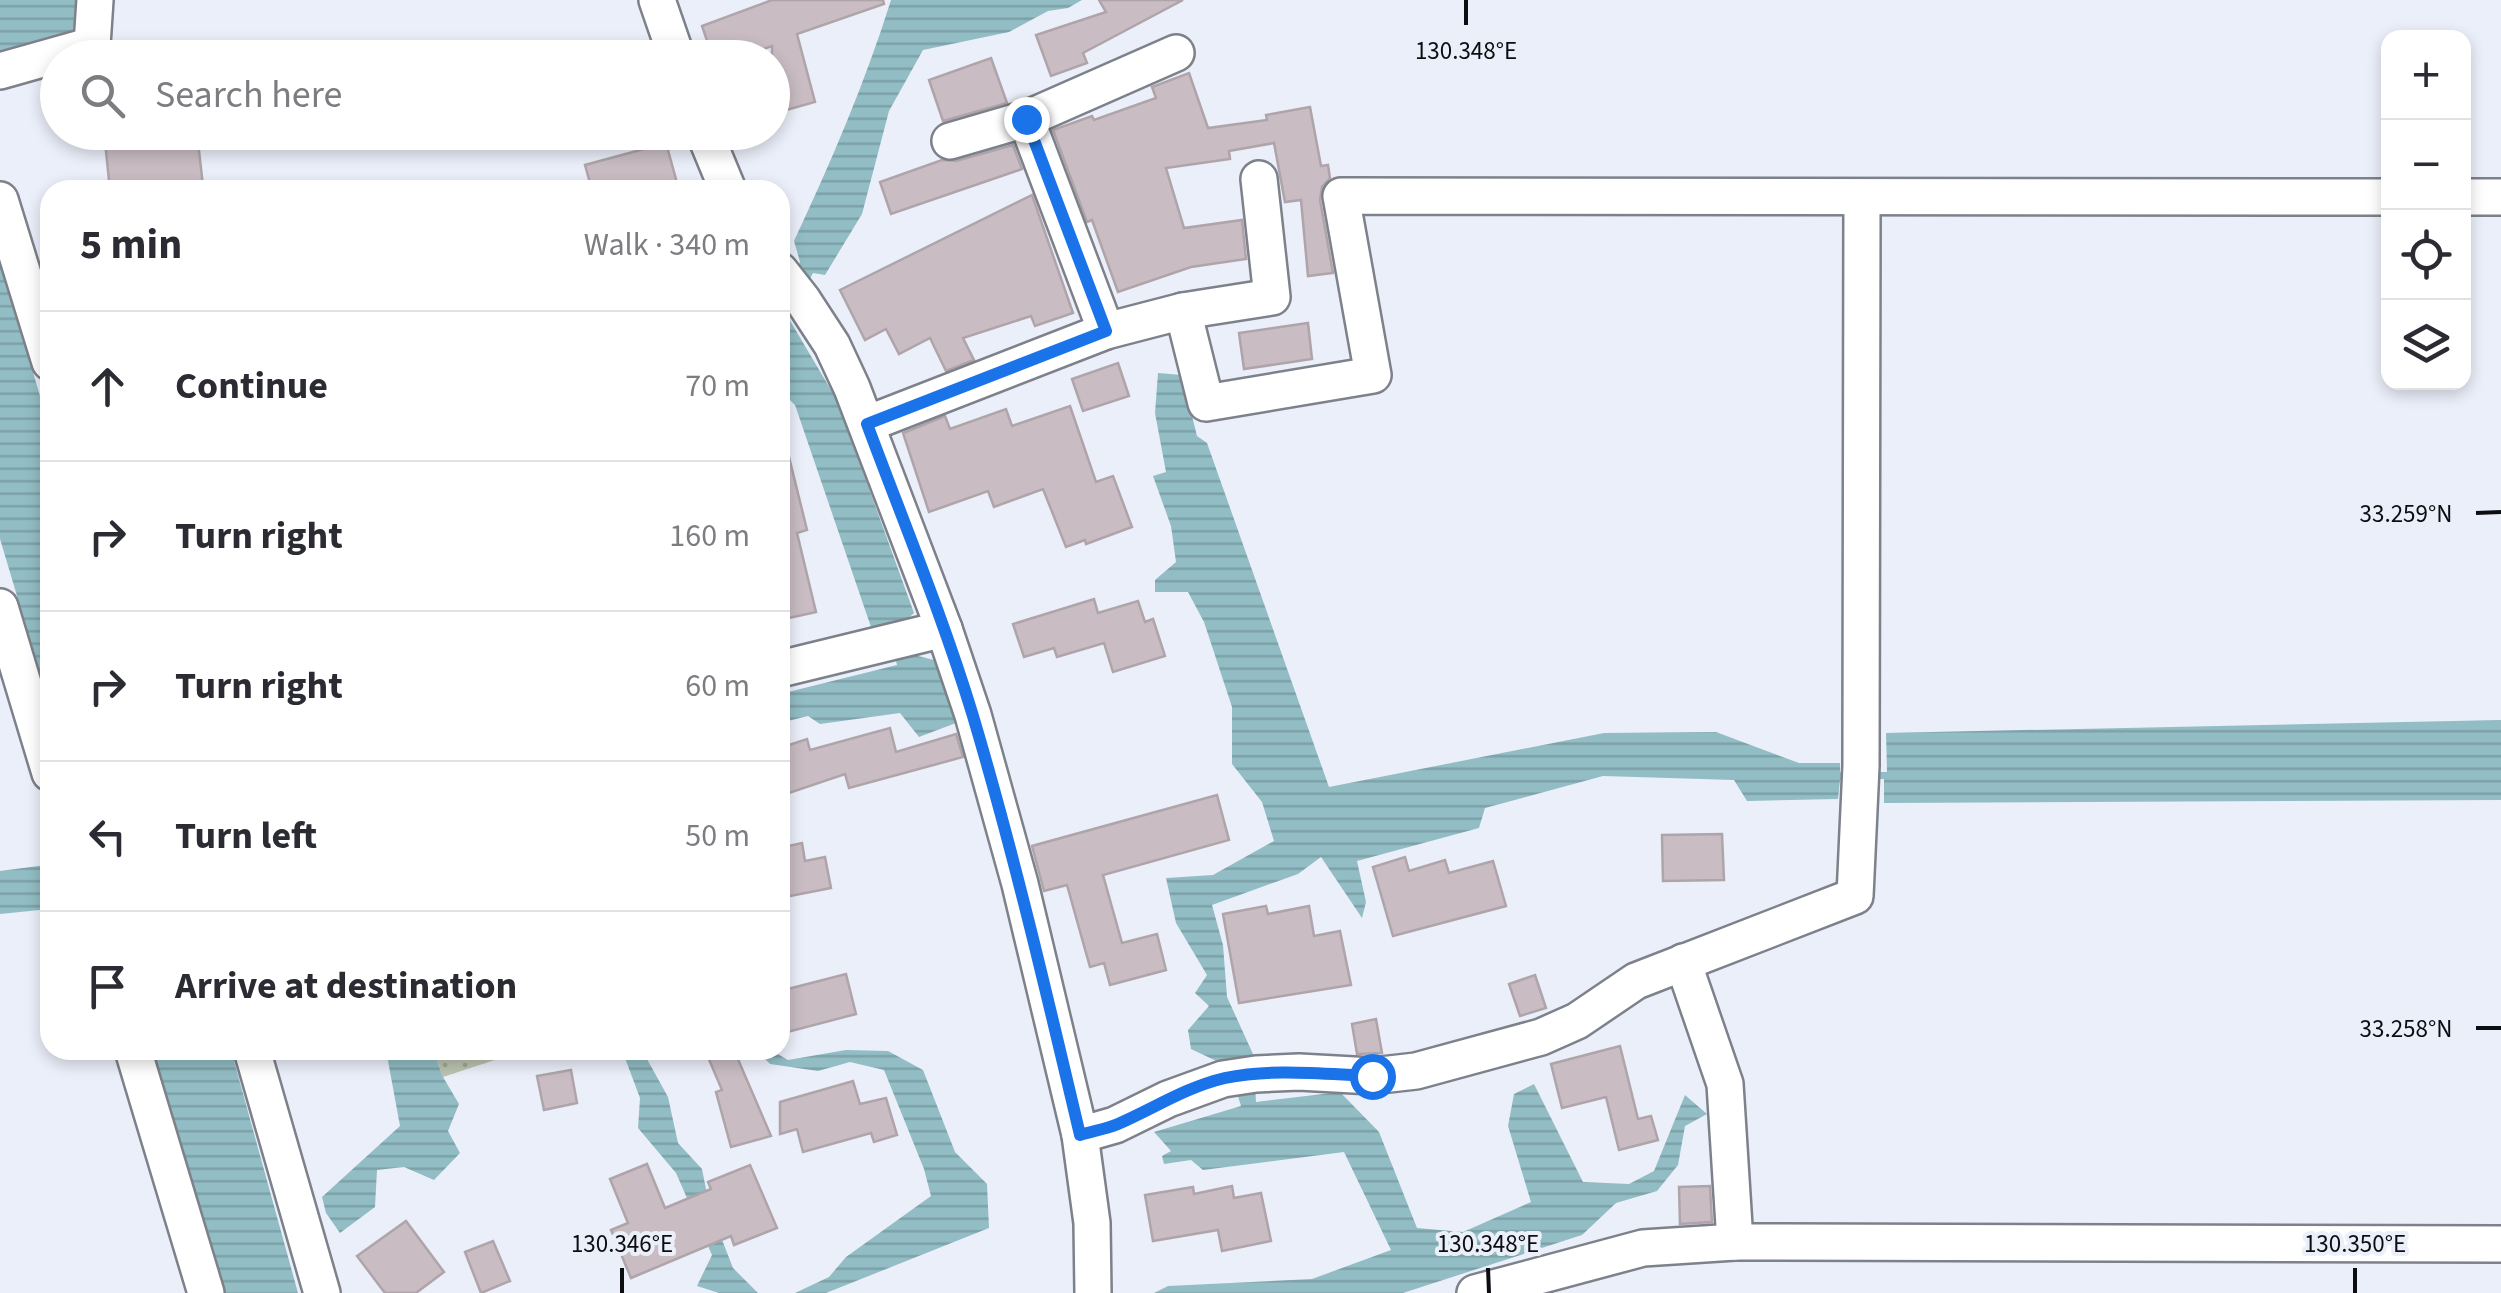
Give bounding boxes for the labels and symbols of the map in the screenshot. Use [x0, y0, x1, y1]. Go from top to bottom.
text: 130.348°E [1415, 33, 1517, 69]
route end [1004, 97, 1050, 143]
text: 33.259°N [2360, 496, 2452, 532]
text: 33.258°N [2360, 1011, 2452, 1047]
route start [1350, 1054, 1396, 1100]
text: 130.346°E [571, 1226, 673, 1262]
text: 130.348°E [1437, 1226, 1539, 1262]
text: 130.350°E [2304, 1226, 2406, 1262]

